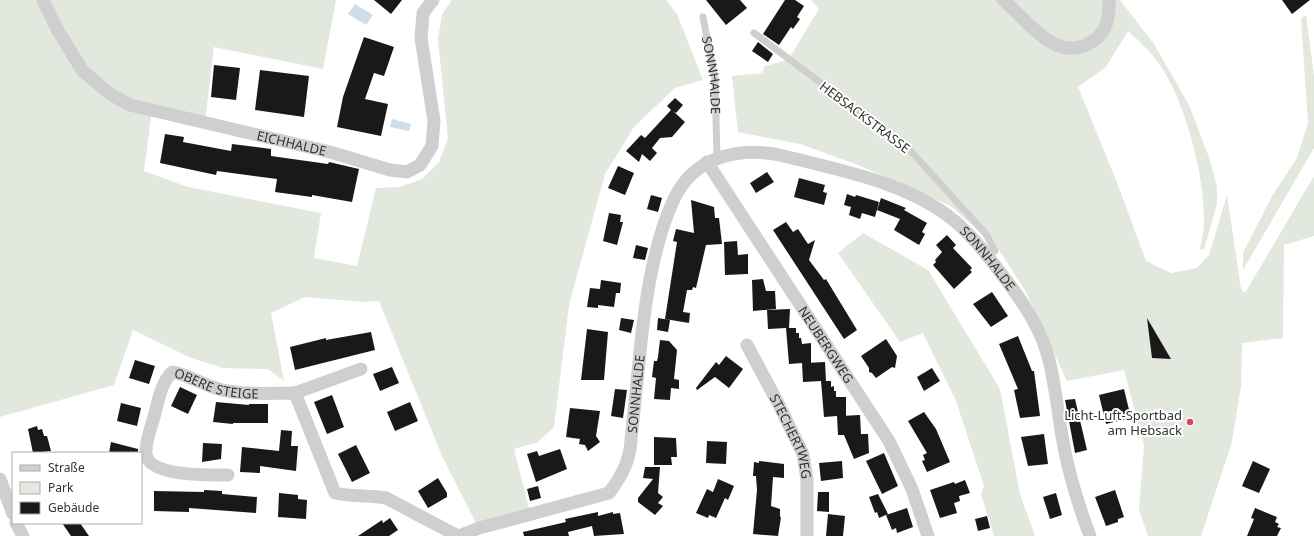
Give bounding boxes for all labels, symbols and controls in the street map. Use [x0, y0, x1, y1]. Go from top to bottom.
street label: SONNHALDE [698, 35, 725, 114]
street label: HEBSACKSTRASSE [816, 77, 914, 157]
street label: EICHHALDE [255, 126, 328, 160]
street label: SONNHALDE [956, 222, 1020, 294]
street label: NEUBERGWEG [794, 303, 858, 387]
street label: SONNHALDE [623, 354, 649, 434]
street label: OBERE STEIGE [172, 364, 259, 403]
street label: STECHERTWEG [766, 391, 816, 480]
place label: Licht-Luft-Sportbad am Hebsack [1064, 406, 1182, 439]
marker: Licht-Luft-Sportbad am Hebsack [1185, 417, 1195, 427]
legend [12, 452, 142, 524]
text: Straße [48, 459, 85, 476]
text: Park [48, 479, 74, 496]
text: Gebäude [48, 499, 99, 516]

